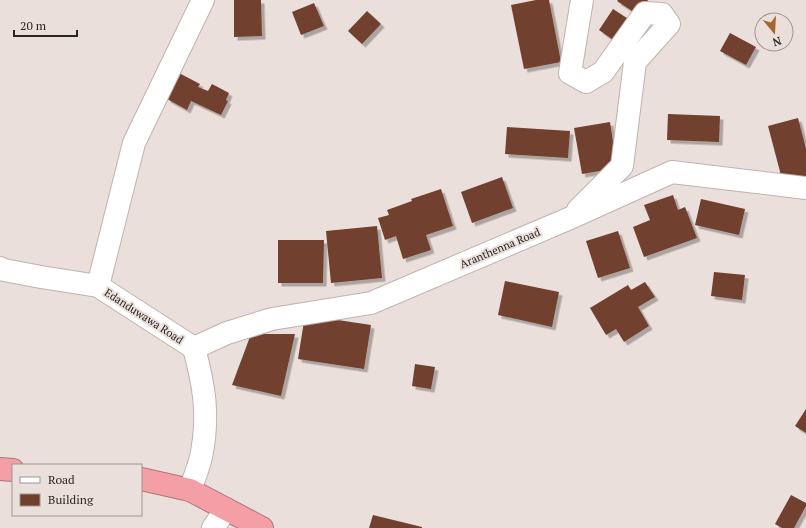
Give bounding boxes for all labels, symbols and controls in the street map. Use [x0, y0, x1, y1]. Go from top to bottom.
scale bar [14, 12, 77, 38]
north arrow [754, 12, 794, 52]
text: 20 m [20, 18, 47, 33]
text: N [770, 34, 783, 50]
street label: Aranthenna Road [458, 225, 542, 271]
street label: Edanduwawa Road [102, 285, 186, 347]
legend [12, 464, 142, 516]
text: Road [48, 472, 75, 487]
text: Building [48, 492, 94, 507]

